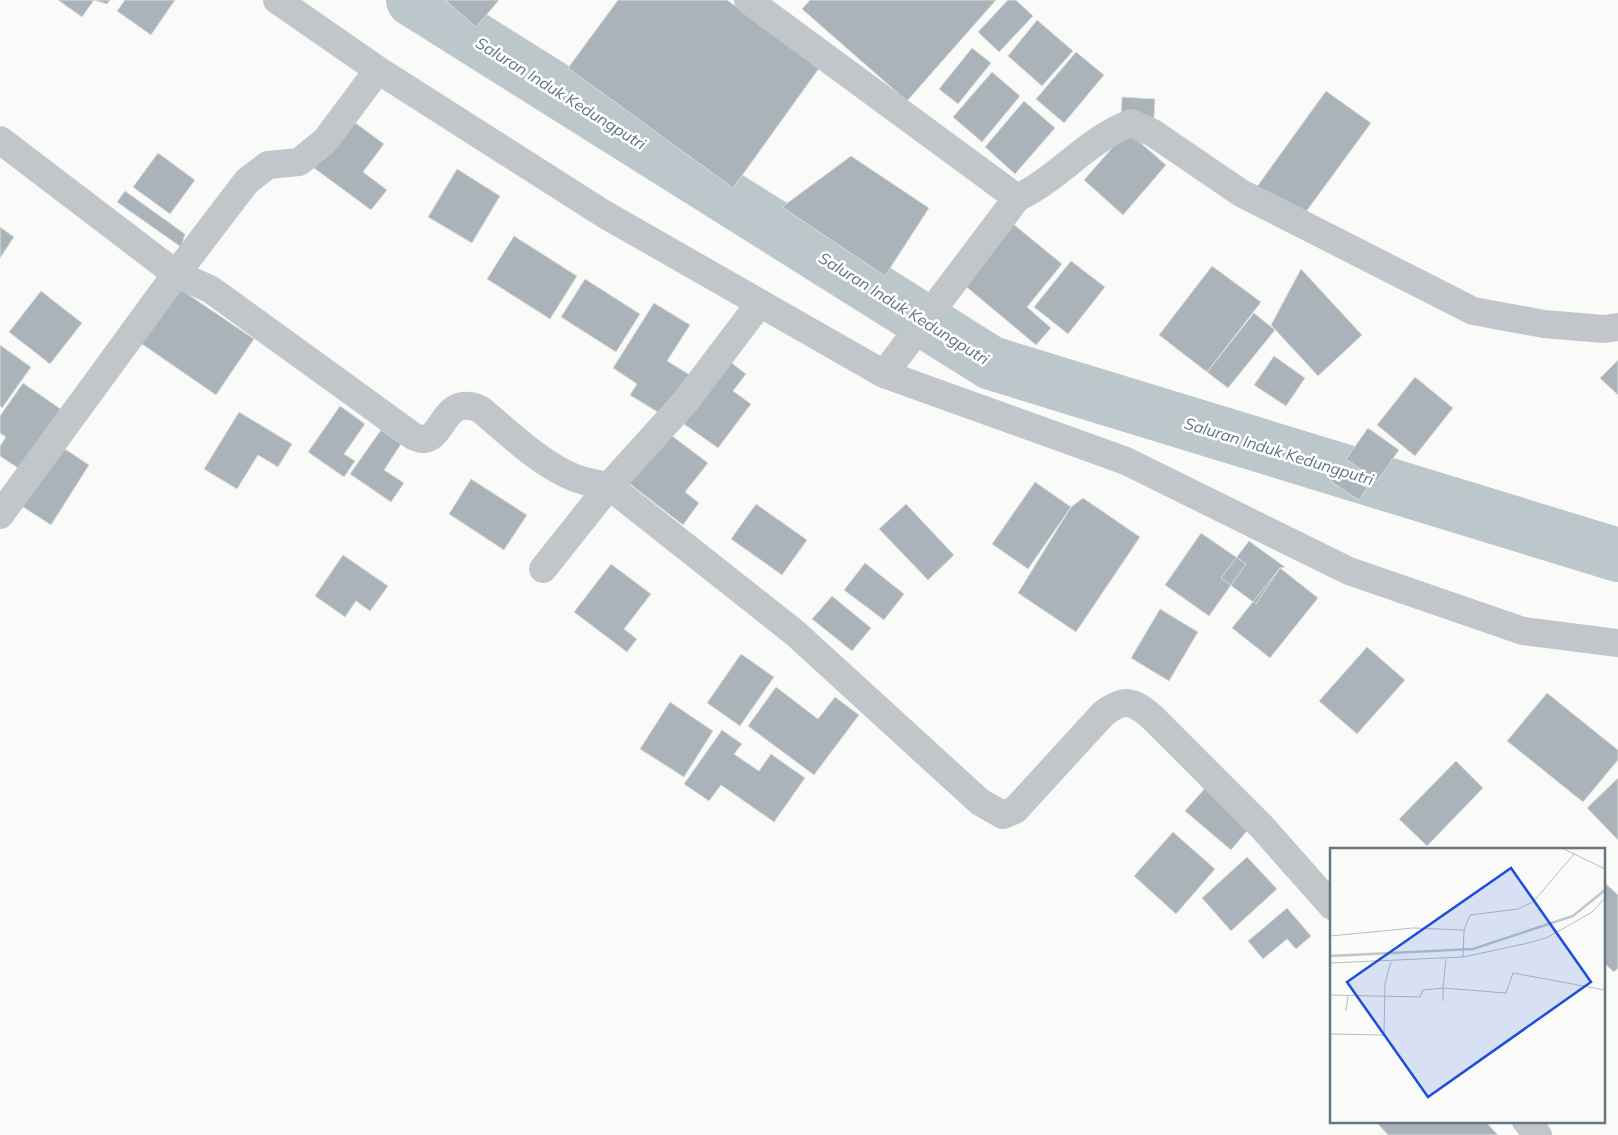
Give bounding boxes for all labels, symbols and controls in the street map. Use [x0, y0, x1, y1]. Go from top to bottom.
water label: Saluran Induk Kedungputri [472, 32, 650, 154]
water label: Saluran Induk Kedungputri [815, 247, 993, 369]
water label: Saluran Induk Kedungputri [1182, 413, 1376, 489]
inset map [1330, 848, 1606, 1122]

